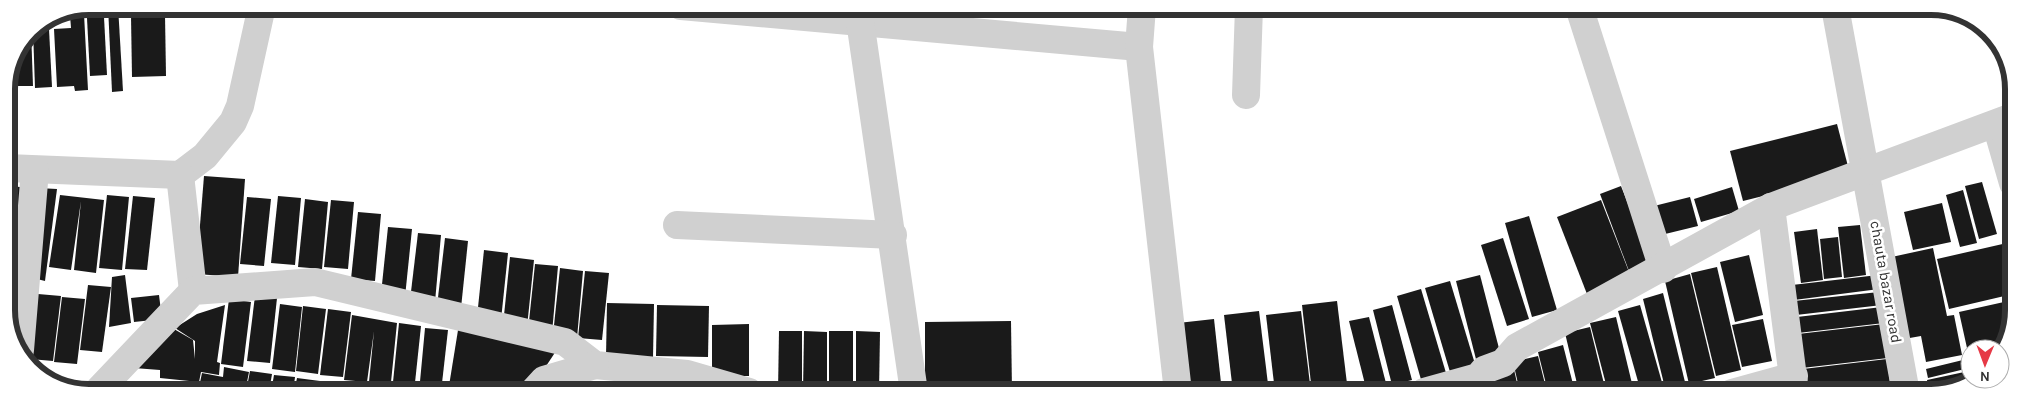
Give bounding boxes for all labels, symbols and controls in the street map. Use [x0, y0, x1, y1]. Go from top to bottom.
street label: chauta bazar road [1866, 219, 1906, 345]
north arrow [1960, 339, 2010, 389]
text: N [1980, 368, 1990, 385]

